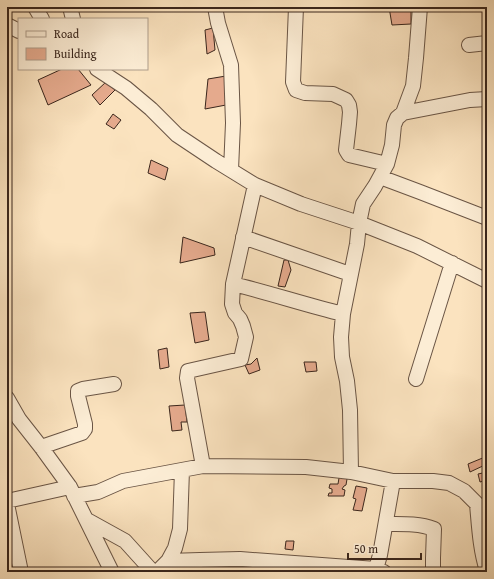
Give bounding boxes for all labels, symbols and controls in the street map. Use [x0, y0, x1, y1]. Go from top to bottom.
legend [18, 18, 148, 70]
text: Road [54, 25, 80, 42]
text: Building [54, 45, 97, 62]
scale bar [348, 535, 421, 561]
text: 50 m [354, 540, 378, 557]

